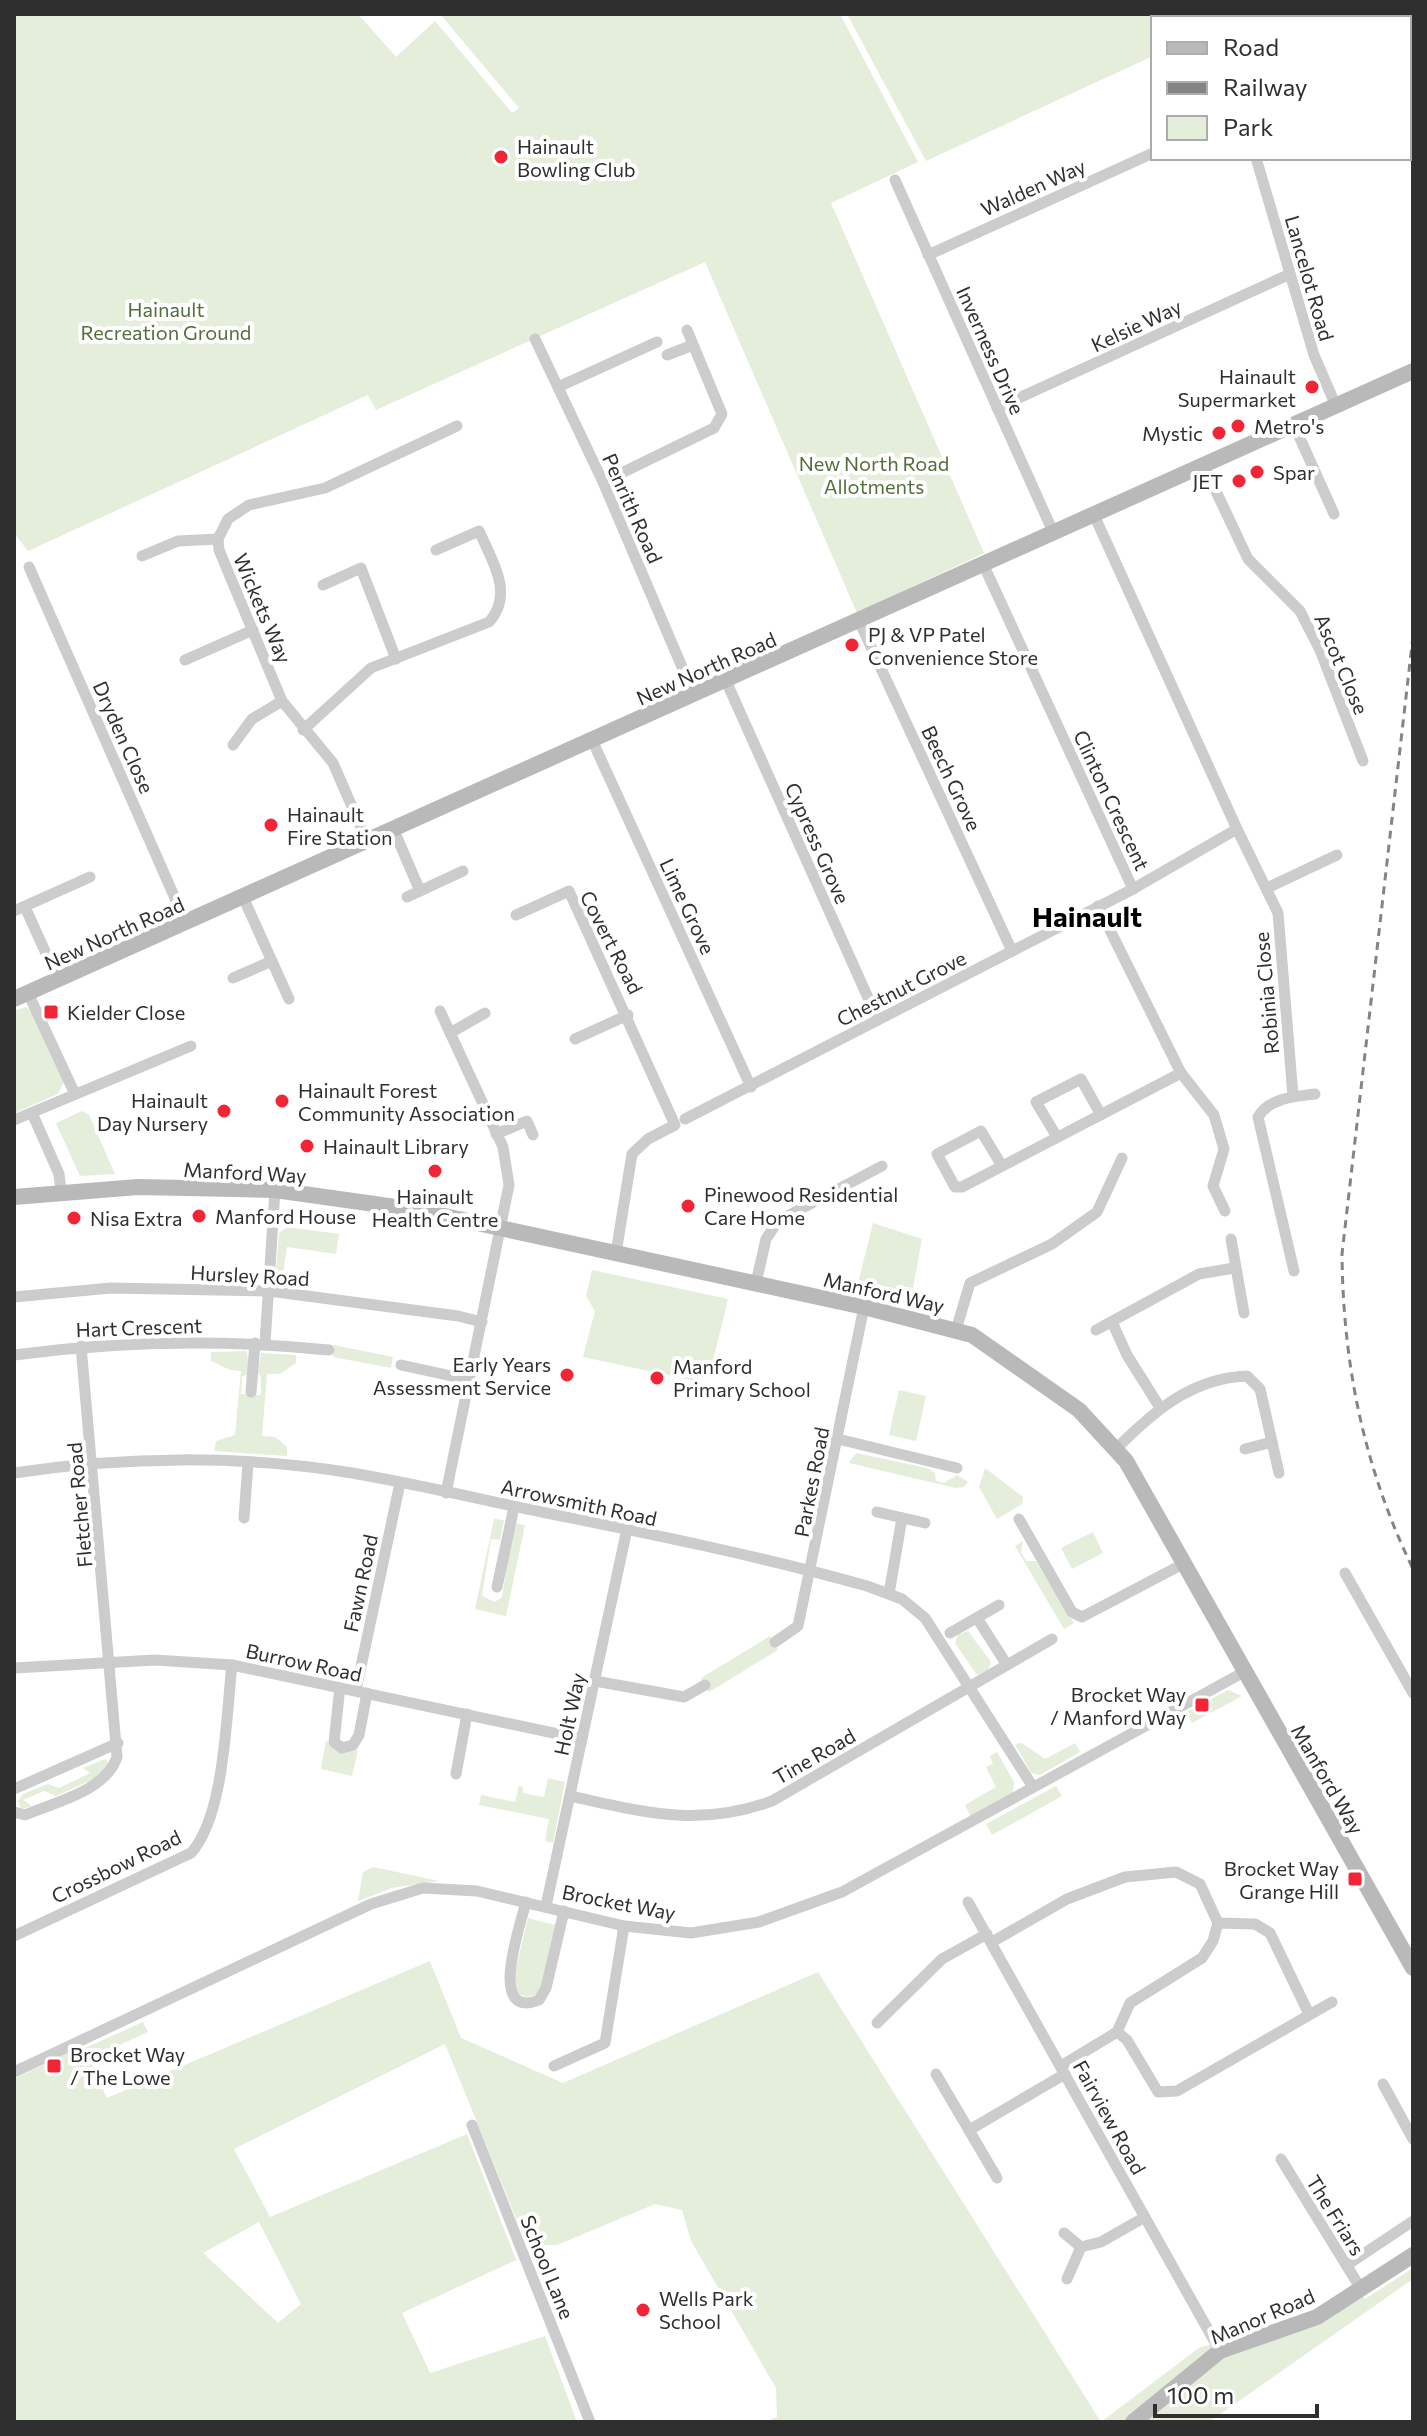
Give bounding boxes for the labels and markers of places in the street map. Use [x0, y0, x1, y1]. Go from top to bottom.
place label: Hainault Bowling Club [517, 134, 636, 181]
marker: Hainault Bowling Club [492, 148, 510, 166]
place label: Hainault Supermarket [1178, 364, 1296, 411]
marker: Hainault Supermarket [1303, 378, 1321, 396]
place label: Metro's [1254, 414, 1324, 438]
marker: Metro's [1229, 417, 1247, 435]
place label: Mystic [1142, 421, 1203, 445]
marker: Mystic [1210, 424, 1228, 442]
place label: Spar [1273, 460, 1315, 484]
marker: Spar [1248, 463, 1266, 481]
place label: JET [1192, 469, 1223, 493]
marker: JET [1230, 472, 1248, 490]
place label: PJ & VP Patel Convenience Store [868, 622, 1038, 669]
marker: PJ & VP Patel Convenience Store [843, 636, 861, 654]
place label: Hainault Fire Station [287, 802, 393, 849]
marker: Hainault Fire Station [262, 816, 280, 834]
place label: Kielder Close [67, 1000, 185, 1024]
marker: Kielder Close [42, 1003, 60, 1021]
place label: Hainault Forest Community Association [298, 1078, 515, 1125]
place label: Hainault Day Nursery [97, 1088, 208, 1135]
marker: Hainault Forest Community Association [273, 1092, 291, 1110]
marker: Hainault Day Nursery [215, 1102, 233, 1120]
place label: Hainault Library [323, 1134, 469, 1158]
marker: Hainault Library [298, 1137, 316, 1155]
marker: Hainault Health Centre [426, 1162, 444, 1180]
place label: Pinewood Residential Care Home [704, 1182, 898, 1229]
place label: Hainault Health Centre [372, 1184, 498, 1231]
marker: Pinewood Residential Care Home [679, 1197, 697, 1215]
place label: Manford House [215, 1204, 356, 1228]
place label: Nisa Extra [90, 1206, 183, 1230]
marker: Manford House [190, 1207, 208, 1225]
marker: Nisa Extra [65, 1209, 83, 1227]
place label: Early Years Assessment Service [373, 1352, 551, 1399]
place label: Manford Primary School [673, 1354, 811, 1401]
marker: Early Years Assessment Service [558, 1366, 576, 1384]
marker: Manford Primary School [648, 1369, 666, 1387]
place label: Brocket Way / Manford Way [1050, 1682, 1186, 1729]
marker: Brocket Way / Manford Way [1193, 1696, 1211, 1714]
place label: Brocket Way Grange Hill [1224, 1856, 1339, 1903]
marker: Brocket Way Grange Hill [1346, 1870, 1364, 1888]
place label: Brocket Way / The Lowe [70, 2042, 185, 2089]
marker: Brocket Way / The Lowe [45, 2057, 63, 2075]
place label: Wells Park School [659, 2286, 754, 2333]
marker: Wells Park School [634, 2301, 652, 2319]

